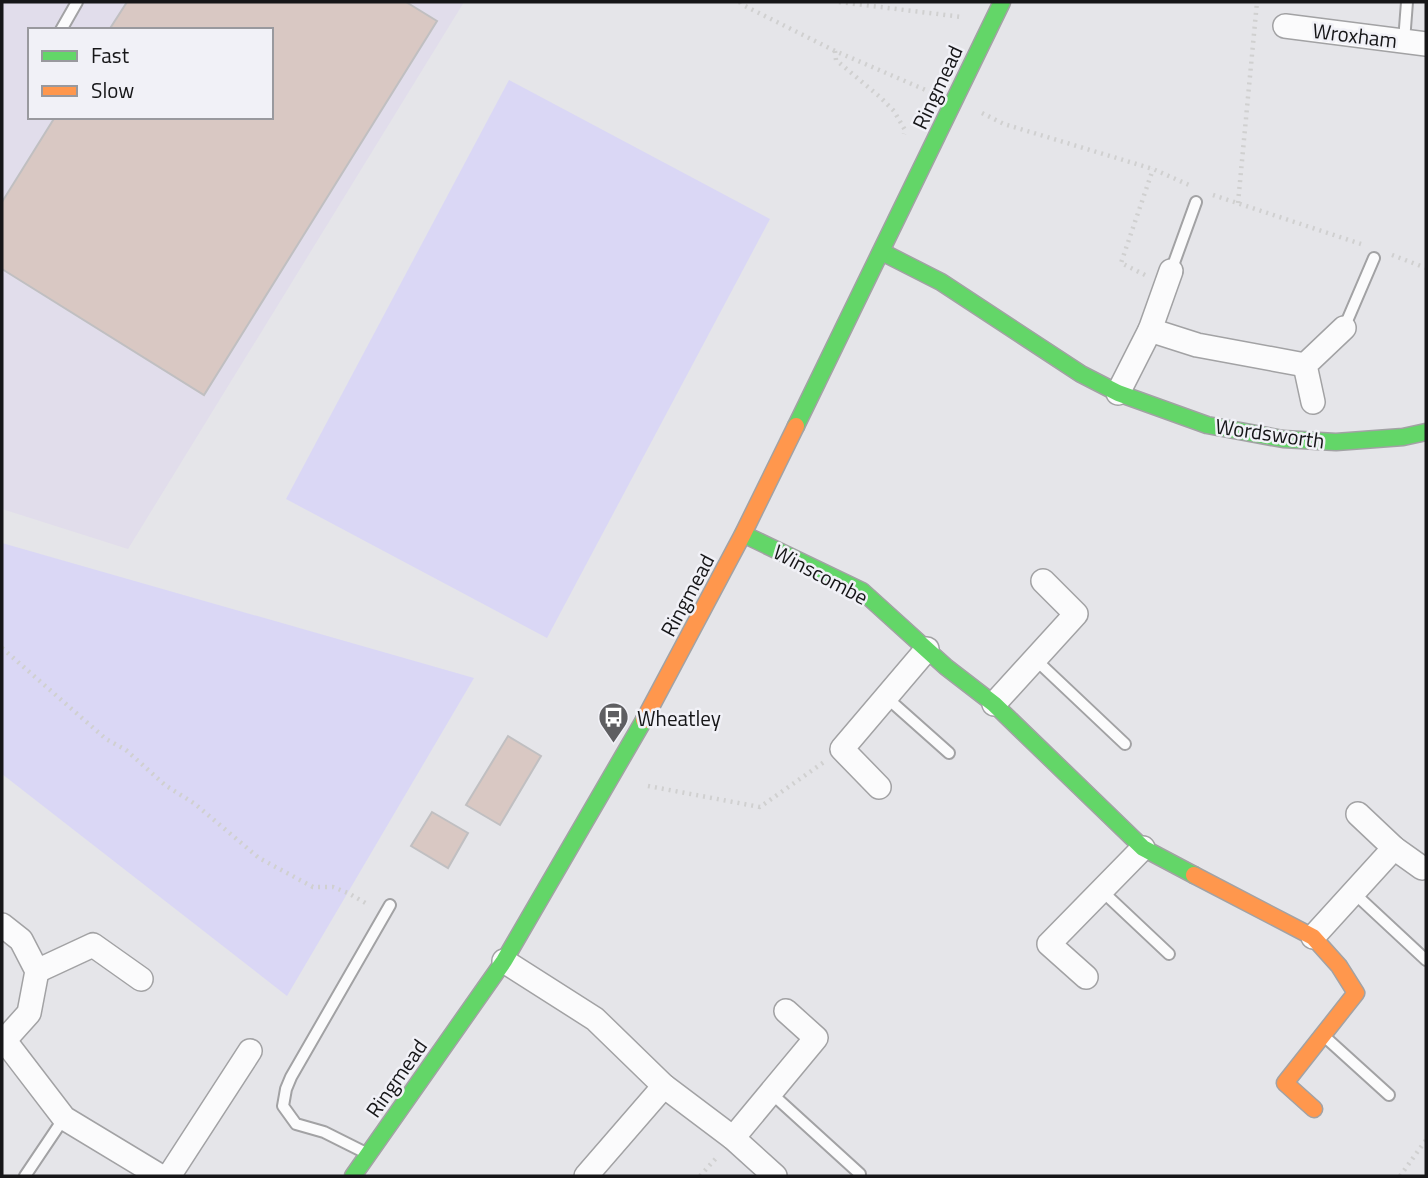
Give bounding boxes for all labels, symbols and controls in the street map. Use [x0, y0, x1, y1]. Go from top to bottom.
street label: Wroxham [1311, 14, 1399, 56]
legend [28, 28, 273, 119]
text: Fast [91, 39, 130, 71]
street label: Ringmead [904, 40, 970, 134]
text: Slow [91, 74, 134, 106]
street label: Wordsworth [1213, 410, 1327, 456]
street label: Winscombe [768, 536, 874, 612]
street label: Ringmead [652, 548, 722, 642]
bus stop icon: Wheatley [597, 701, 631, 745]
place label: Wheatley [637, 702, 721, 734]
street label: Ringmead [357, 1032, 435, 1124]

